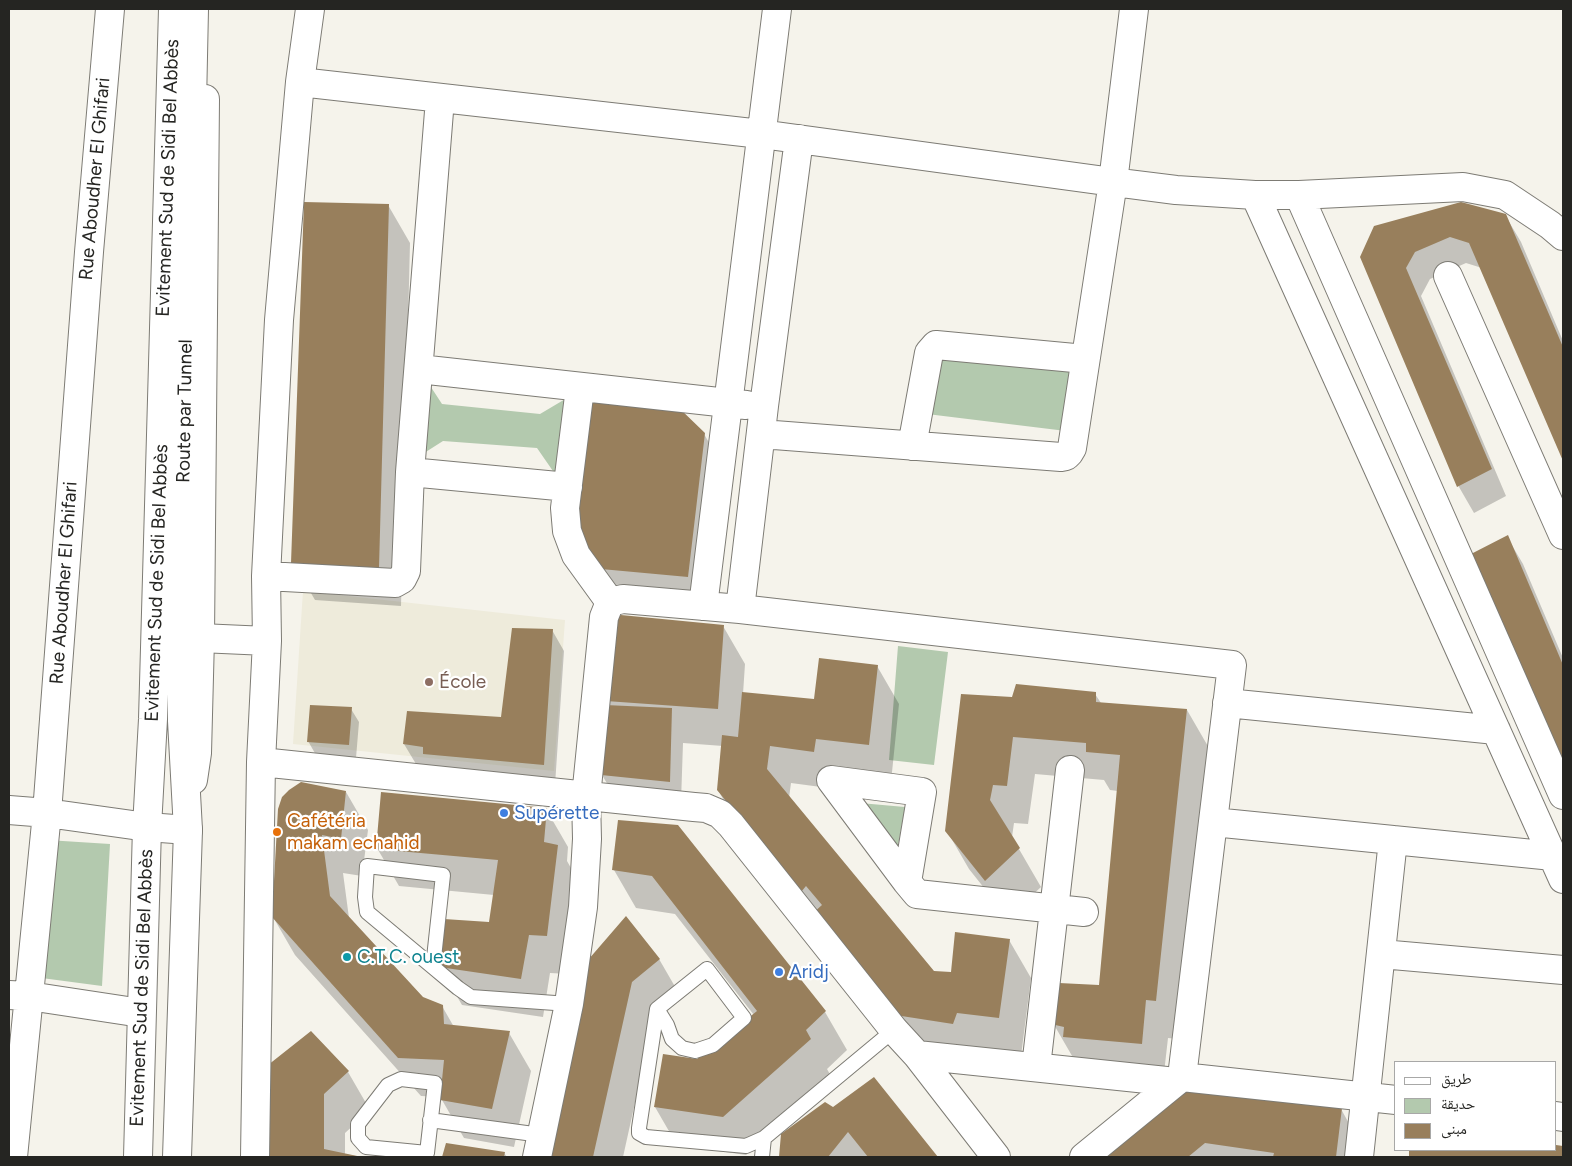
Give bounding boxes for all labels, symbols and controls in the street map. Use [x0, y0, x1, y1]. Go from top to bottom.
street label: Evitement Sud de Sidi Bel Abbès [152, 39, 184, 317]
street label: Rue Aboudher El Ghifari [75, 77, 115, 281]
street label: Route par Tunnel [172, 339, 198, 483]
street label: Evitement Sud de Sidi Bel Abbès [141, 444, 173, 722]
street label: Rue Aboudher El Ghifari [46, 481, 82, 685]
place label: École [439, 671, 486, 693]
marker: École [423, 676, 435, 688]
place label: Supérette [514, 802, 599, 824]
marker: Supérette [498, 807, 510, 819]
place label: Cafétéria makam echahid [287, 810, 420, 854]
marker: Cafétéria makam echahid [271, 826, 283, 838]
street label: Evitement Sud de Sidi Bel Abbès [126, 849, 158, 1127]
place label: C.T.C. ouest [357, 946, 459, 968]
marker: C.T.C. ouest [341, 951, 353, 963]
place label: Aridj [789, 961, 829, 983]
marker: Aridj [773, 966, 785, 978]
legend [1394, 1061, 1557, 1151]
text: طريق [1441, 1070, 1472, 1088]
text: حديقة [1441, 1095, 1475, 1113]
text: مبنى [1441, 1120, 1467, 1138]

